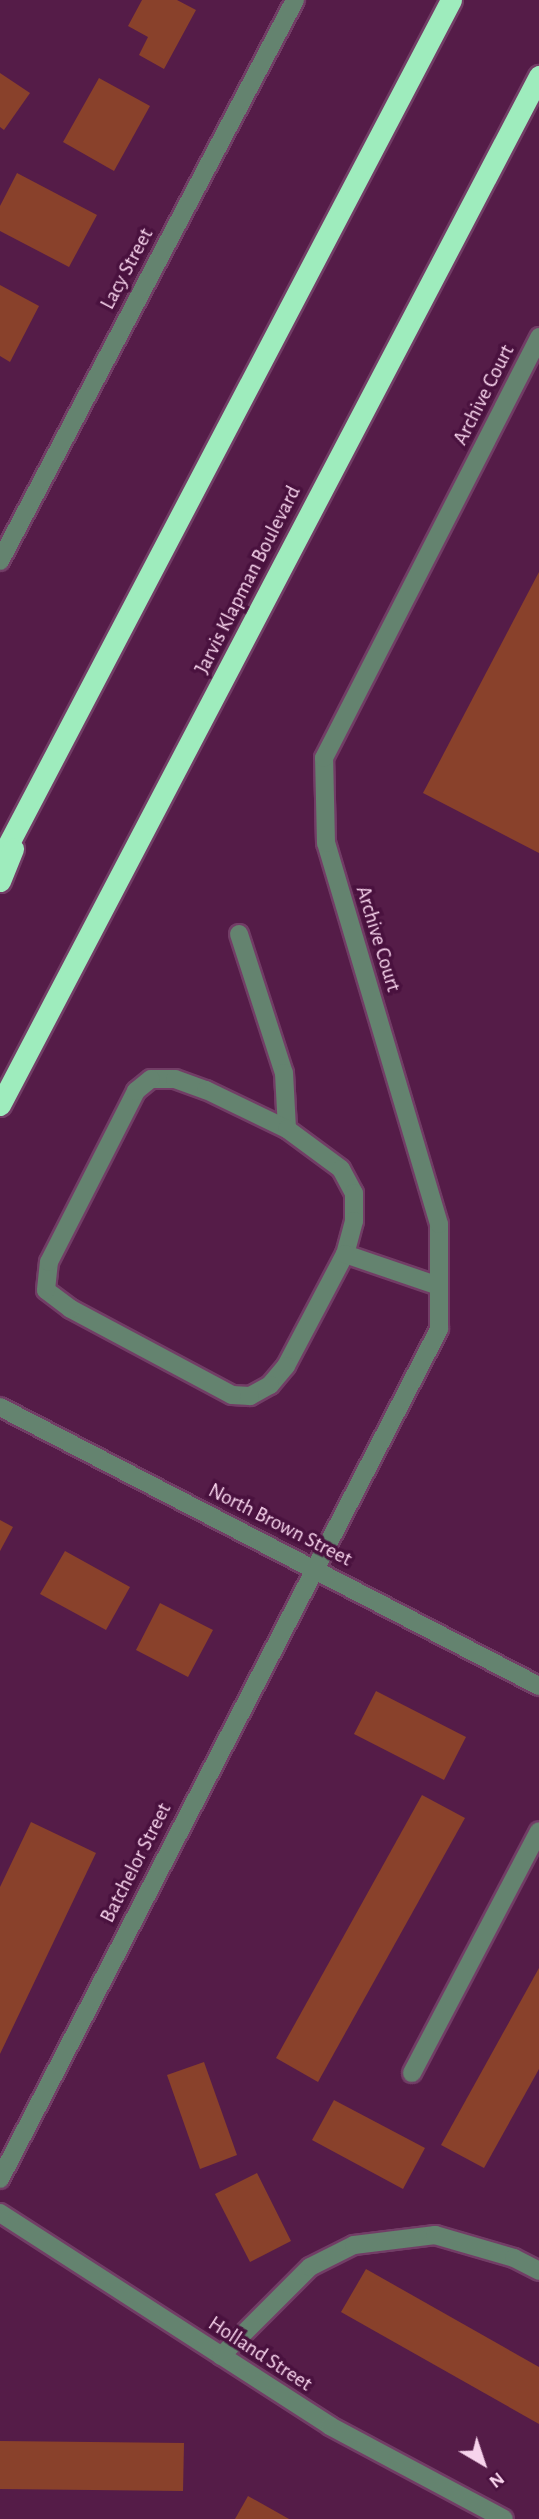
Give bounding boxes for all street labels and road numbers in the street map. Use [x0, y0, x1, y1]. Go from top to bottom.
street label: Lacy Street [95, 224, 159, 314]
street label: Archive Court [448, 341, 520, 449]
street label: Jarvis Klapman Boulevard [190, 482, 306, 678]
street label: Archive Court [350, 883, 406, 995]
street label: North Brown Street [204, 1478, 356, 1572]
street label: Batchelor Street [95, 1799, 177, 1927]
street label: Holland Street [203, 2311, 317, 2397]

